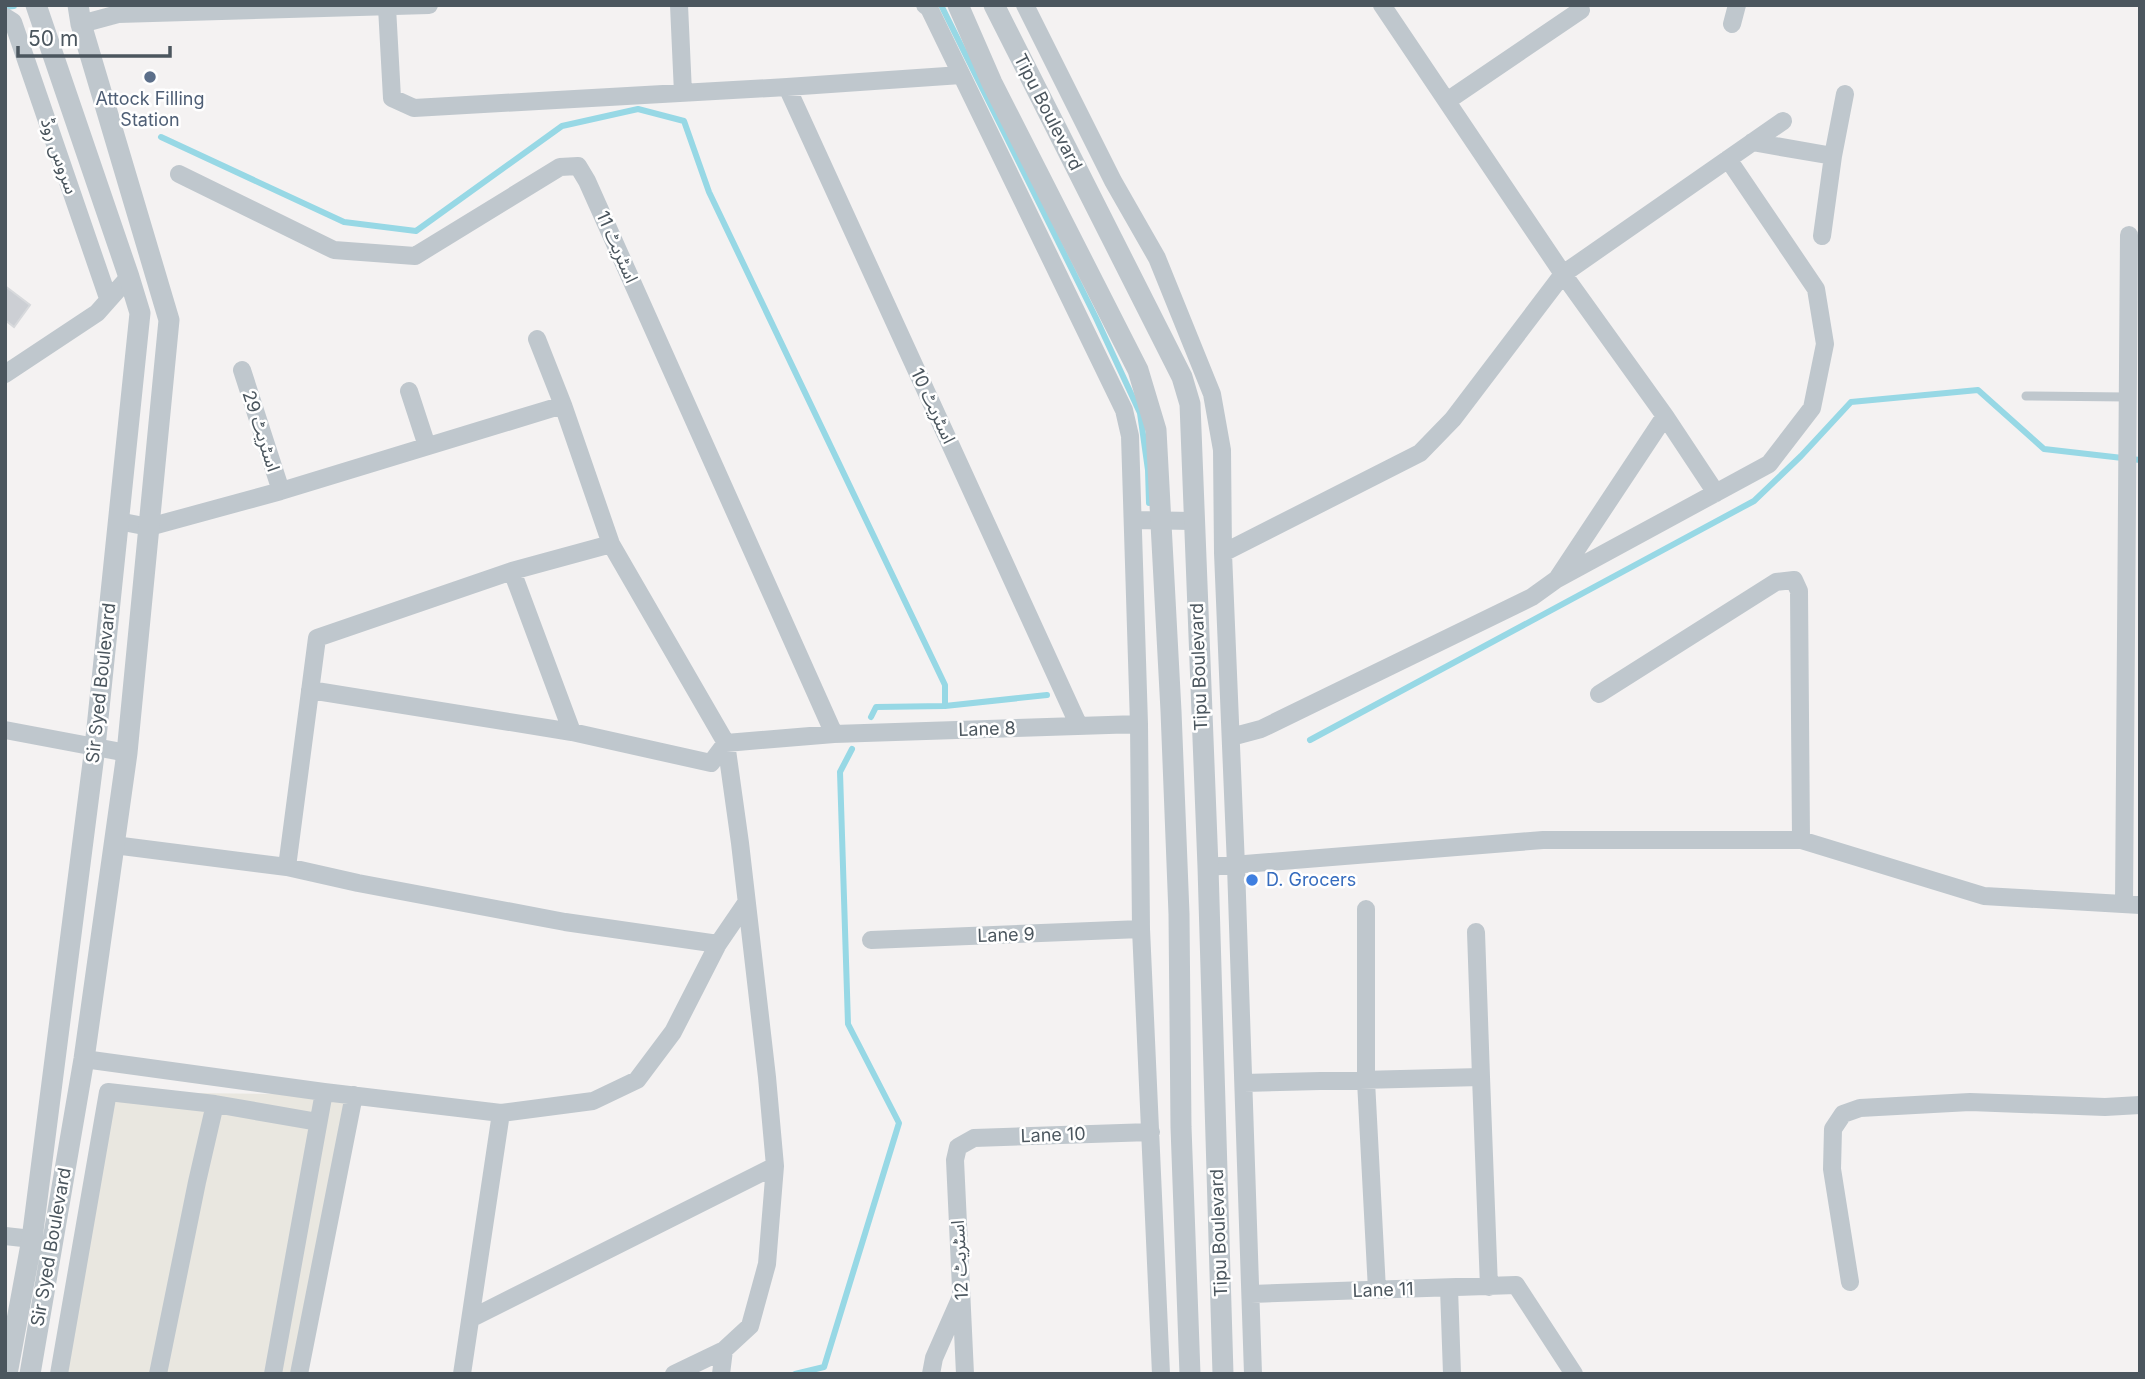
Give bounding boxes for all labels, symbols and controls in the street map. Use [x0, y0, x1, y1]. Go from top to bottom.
scale bar [18, 14, 170, 58]
text: 50 m [28, 26, 78, 51]
street label: Tipu Boulevard [1010, 50, 1087, 174]
marker: Attock Filling Station [142, 69, 158, 85]
place label: Attock Filling Station [96, 88, 204, 130]
street label: سروس روڈ [36, 115, 82, 197]
street label: اسٹریٹ 11 [591, 208, 643, 286]
street label: اسٹریٹ 10 [906, 365, 960, 447]
street label: اسٹریٹ 29 [238, 388, 284, 474]
street label: Sir Syed Boulevard [82, 602, 119, 764]
street label: Tipu Boulevard [1186, 603, 1211, 731]
street label: Lane 8 [958, 717, 1016, 740]
place label: D. Grocers [1266, 869, 1356, 890]
marker: D. Grocers [1244, 872, 1260, 888]
street label: Lane 9 [977, 923, 1035, 946]
street label: Lane 10 [1020, 1123, 1086, 1146]
street label: Sir Syed Boulevard [26, 1166, 75, 1328]
street label: Tipu Boulevard [1206, 1169, 1231, 1297]
street label: اسٹریٹ 12 [947, 1219, 973, 1301]
street label: Lane 11 [1352, 1278, 1414, 1301]

